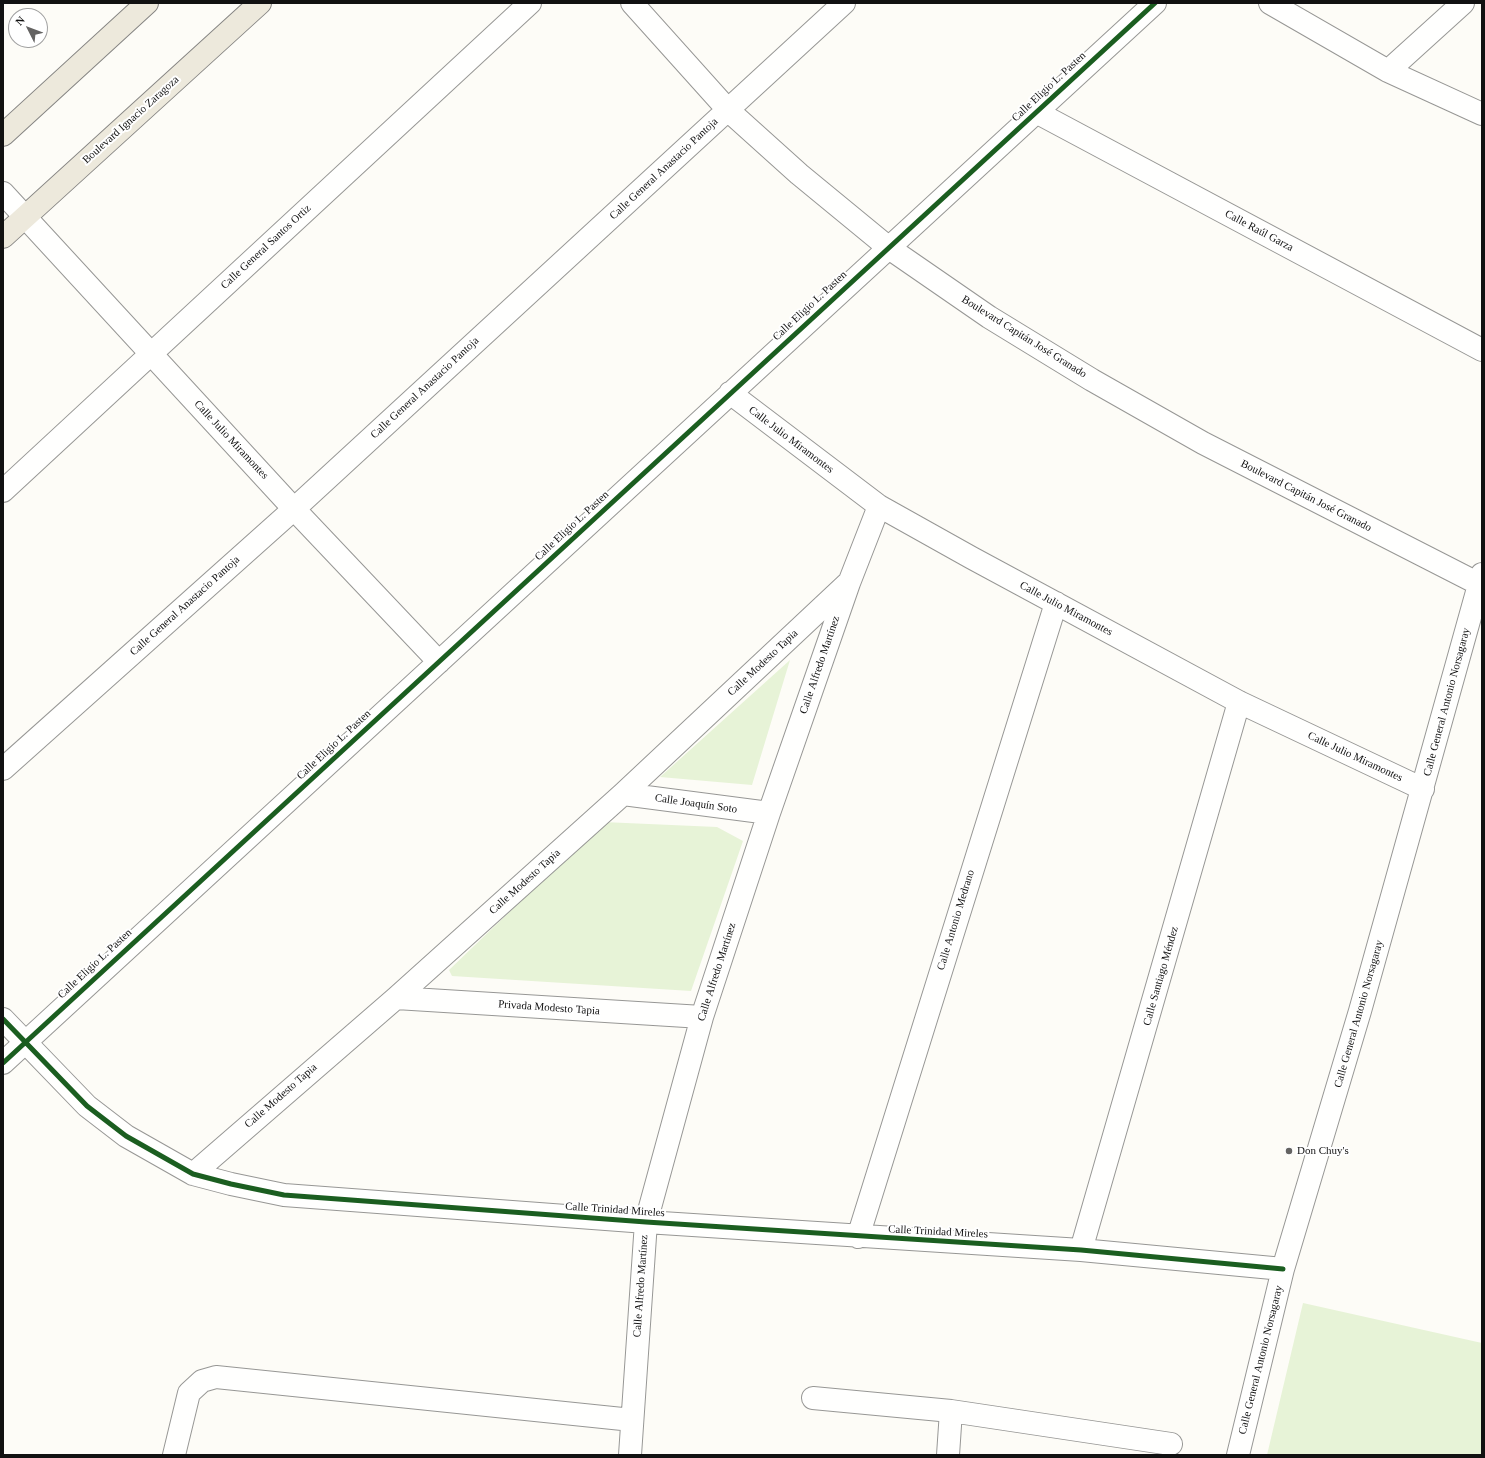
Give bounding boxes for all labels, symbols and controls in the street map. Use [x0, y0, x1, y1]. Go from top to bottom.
north arrow [8, 8, 48, 48]
text: N [13, 14, 27, 28]
street label: Calle Eligio L. Pasten [1009, 49, 1089, 125]
street label: Boulevard Ignacio Zaragoza [80, 73, 182, 167]
street label: Calle General Anastacio Pantoja [607, 115, 721, 223]
street label: Calle General Santos Ortiz [218, 202, 314, 292]
street label: Calle Raúl Garza [1222, 207, 1296, 255]
street label: Calle Eligio L. Pasten [770, 268, 850, 344]
street label: Boulevard Capitán José Granado [959, 293, 1089, 381]
street label: Calle General Anastacio Pantoja [368, 334, 482, 442]
street label: Calle Julio Miramontes [191, 398, 271, 482]
street label: Calle Julio Miramontes [746, 404, 836, 476]
street label: Boulevard Capitán José Granado [1238, 457, 1374, 535]
street label: Calle Eligio L. Pasten [532, 488, 612, 564]
street label: Calle General Anastacio Pantoja [127, 553, 243, 659]
street label: Calle Julio Miramontes [1017, 579, 1115, 639]
street label: Calle Alfredo Martínez [797, 614, 843, 716]
street label: Calle General Antonio Norsagaray [1421, 626, 1473, 778]
street label: Calle Modesto Tapia [725, 627, 801, 699]
street label: Calle Eligio L. Pasten [294, 707, 374, 783]
street label: Calle Julio Miramontes [1305, 729, 1405, 785]
street label: Calle Joaquín Soto [654, 792, 738, 816]
street label: Calle Modesto Tapia [487, 846, 563, 918]
street label: Calle Antonio Medrano [934, 868, 978, 972]
street label: Calle Alfredo Martínez [695, 921, 739, 1023]
street label: Calle Santiago Méndez [1141, 925, 1181, 1027]
street label: Calle Eligio L. Pasten [55, 926, 135, 1002]
street label: Calle General Antonio Norsagaray [1332, 939, 1386, 1089]
street label: Privada Modesto Tapia [498, 998, 600, 1018]
street label: Calle Modesto Tapia [242, 1061, 320, 1131]
place label: Don Chuy's [1297, 1144, 1349, 1158]
marker: Don Chuy's [1284, 1146, 1294, 1156]
street label: Calle Trinidad Mireles [565, 1200, 665, 1220]
street label: Calle Trinidad Mireles [888, 1223, 988, 1241]
street label: Calle Alfredo Martínez [631, 1234, 651, 1338]
street label: Calle General Antonio Norsagaray [1236, 1284, 1286, 1436]

